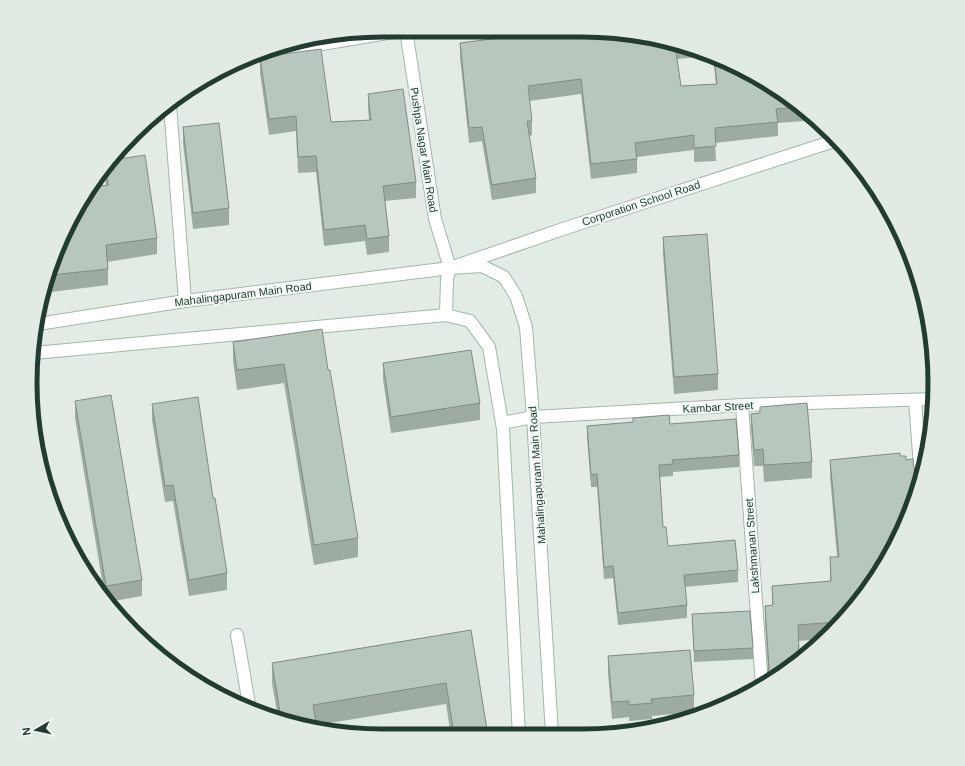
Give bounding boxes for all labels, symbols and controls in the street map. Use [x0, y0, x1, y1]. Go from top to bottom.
street label: Pushpa Nagar Main Road [408, 87, 440, 213]
street label: Corporation School Road [580, 178, 702, 228]
street label: Mahalingapuram Main Road [174, 280, 312, 308]
street label: Kambar Street [682, 399, 754, 415]
street label: Mahalingapuram Main Road [526, 406, 548, 544]
street label: Lakshmanan Street [743, 498, 761, 594]
north arrow [16, 710, 56, 750]
text: N [20, 727, 33, 736]

